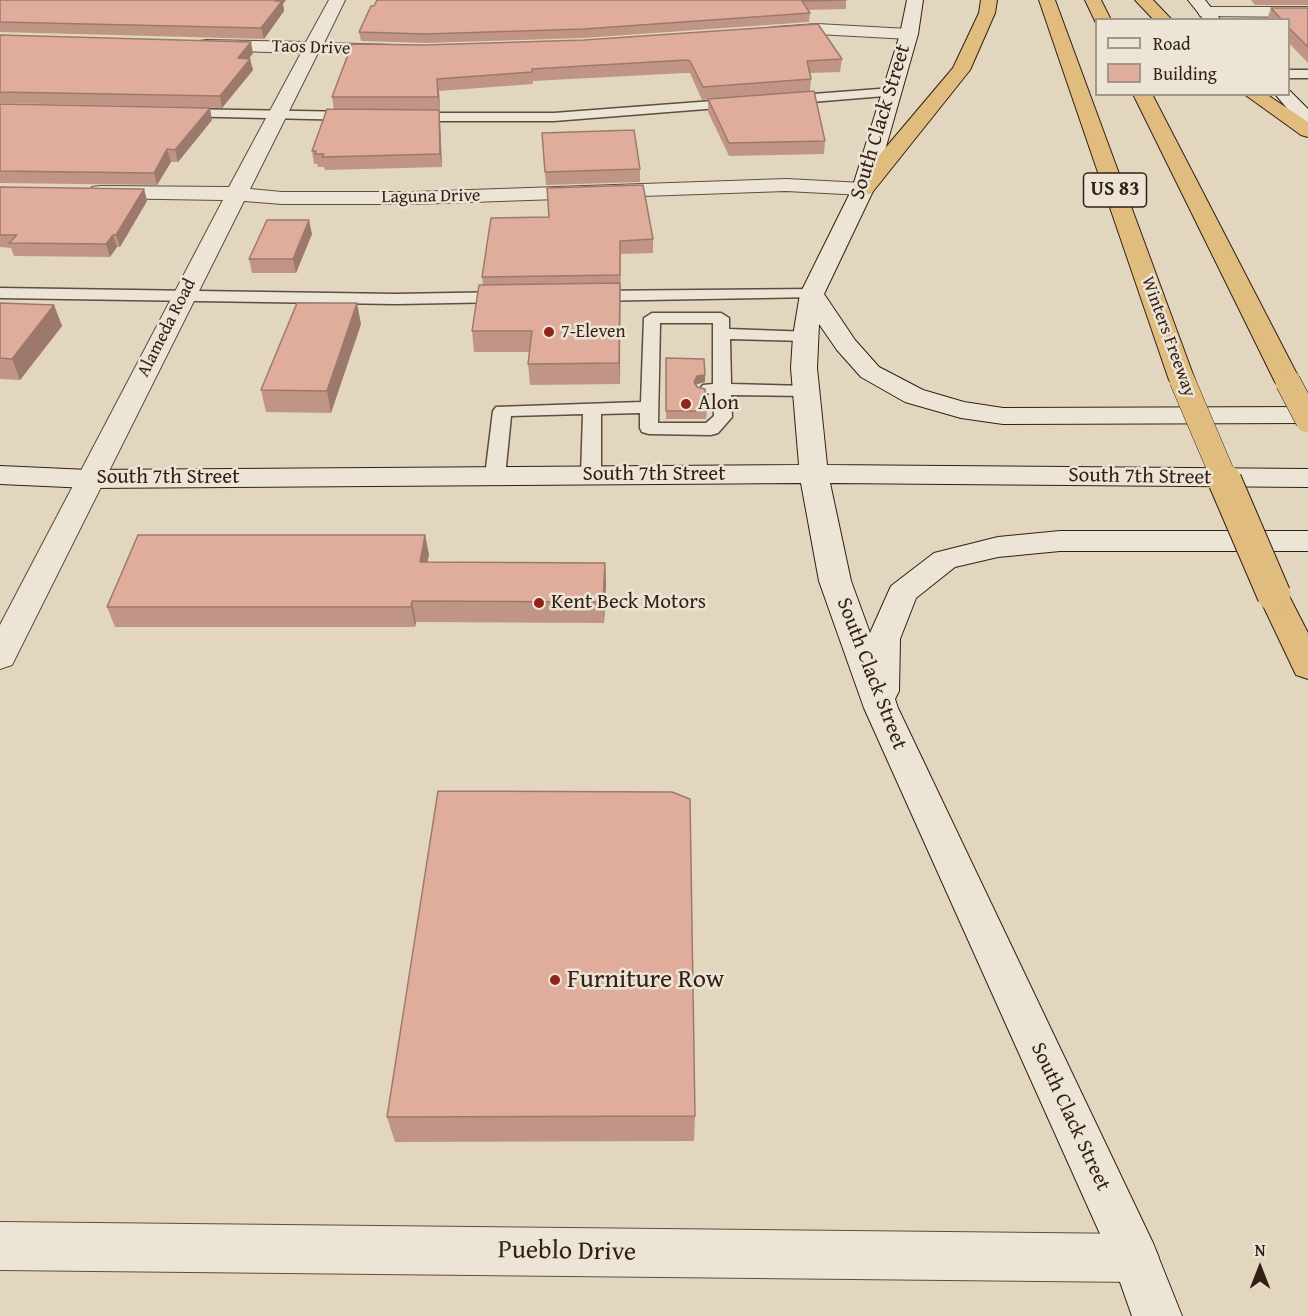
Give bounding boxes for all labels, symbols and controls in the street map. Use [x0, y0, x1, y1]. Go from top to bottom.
legend [1095, 18, 1290, 96]
text: Road [1153, 30, 1191, 57]
street label: Taos Drive [271, 36, 351, 60]
street label: South Clack Street [845, 41, 917, 203]
text: Building [1153, 60, 1217, 87]
road number: US 83 [1084, 173, 1146, 207]
street label: Laguna Drive [381, 185, 481, 209]
street label: Winters Freeway [1136, 274, 1200, 400]
street label: Alameda Road [133, 275, 201, 381]
place label: 7-Eleven [561, 321, 626, 343]
marker: 7-Eleven [542, 325, 556, 339]
place label: Alon [698, 391, 739, 417]
marker: Alon [679, 397, 693, 411]
street label: South 7th Street [582, 462, 726, 488]
street label: South 7th Street [1068, 463, 1212, 491]
street label: South 7th Street [96, 465, 240, 491]
place label: Kent Beck Motors [551, 590, 706, 616]
street label: South Clack Street [830, 594, 912, 754]
marker: Kent Beck Motors [532, 596, 546, 610]
place label: Furniture Row [567, 964, 724, 996]
marker: Furniture Row [548, 973, 562, 987]
street label: South Clack Street [1025, 1039, 1115, 1195]
street label: Pueblo Drive [498, 1235, 636, 1269]
north arrow [1230, 1238, 1290, 1298]
text: N [1255, 1238, 1265, 1262]

